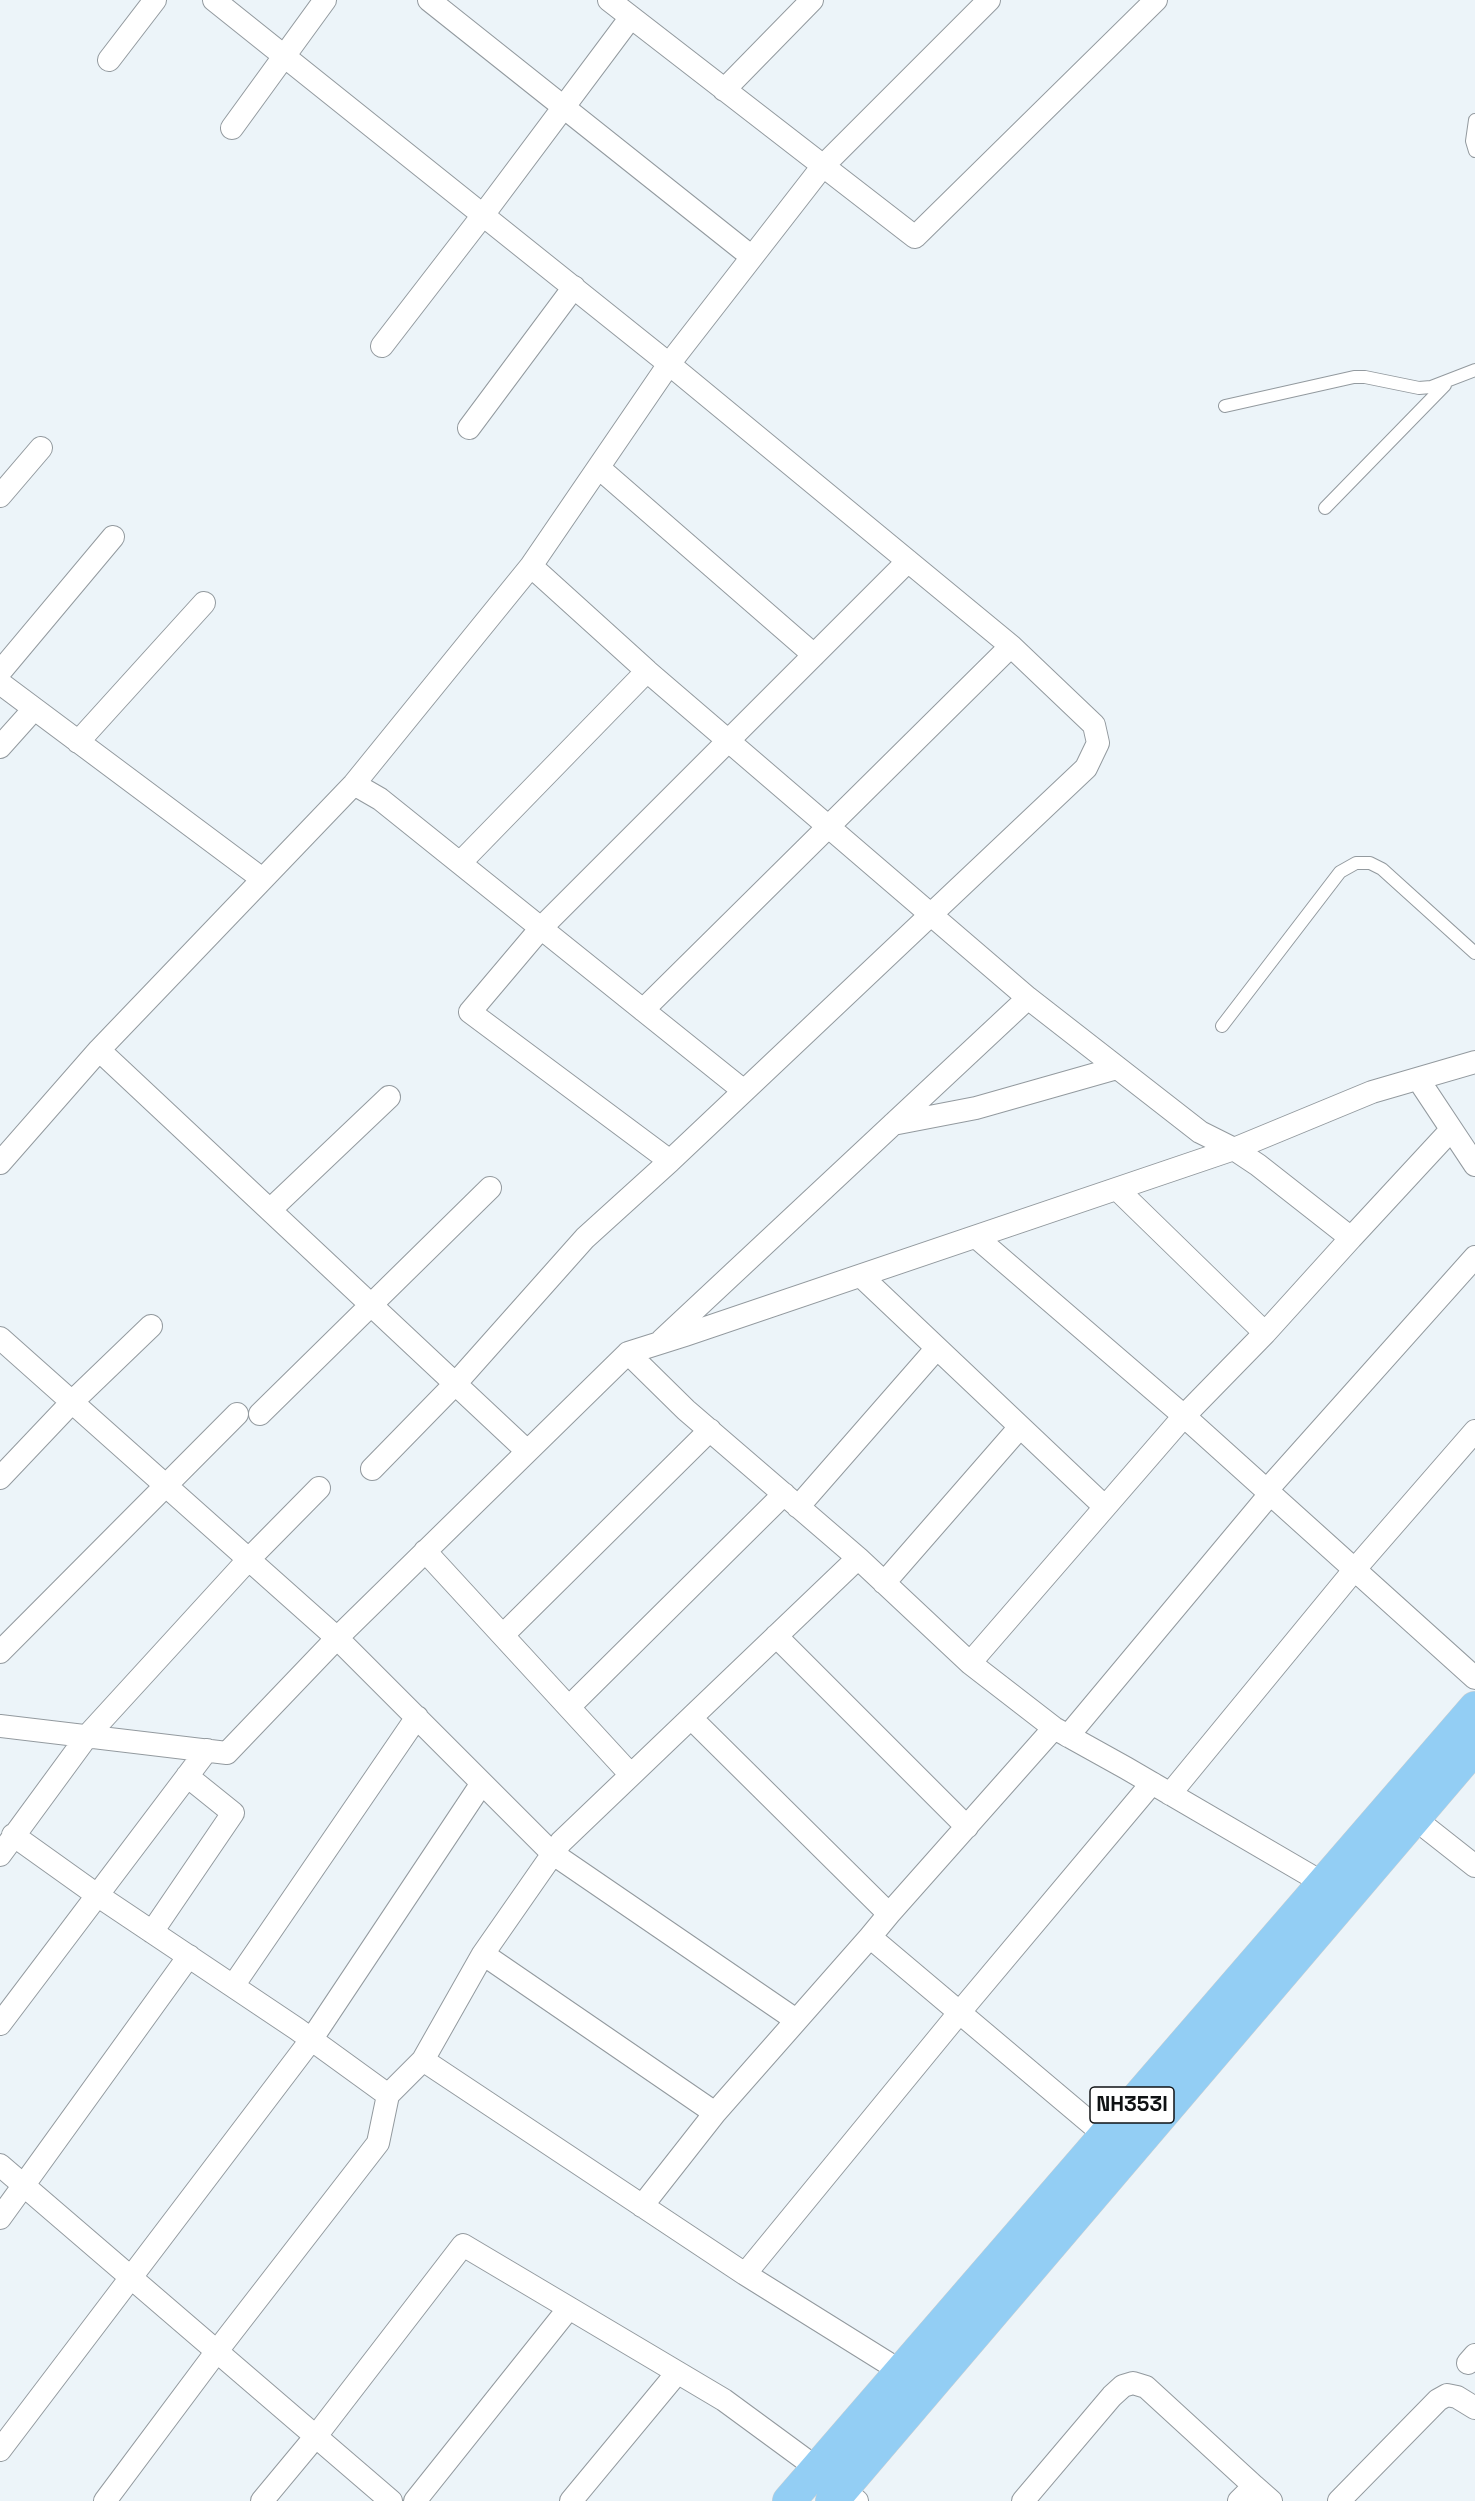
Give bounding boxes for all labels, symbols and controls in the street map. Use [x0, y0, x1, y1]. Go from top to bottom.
road number: NH353I [1090, 2087, 1174, 2123]

